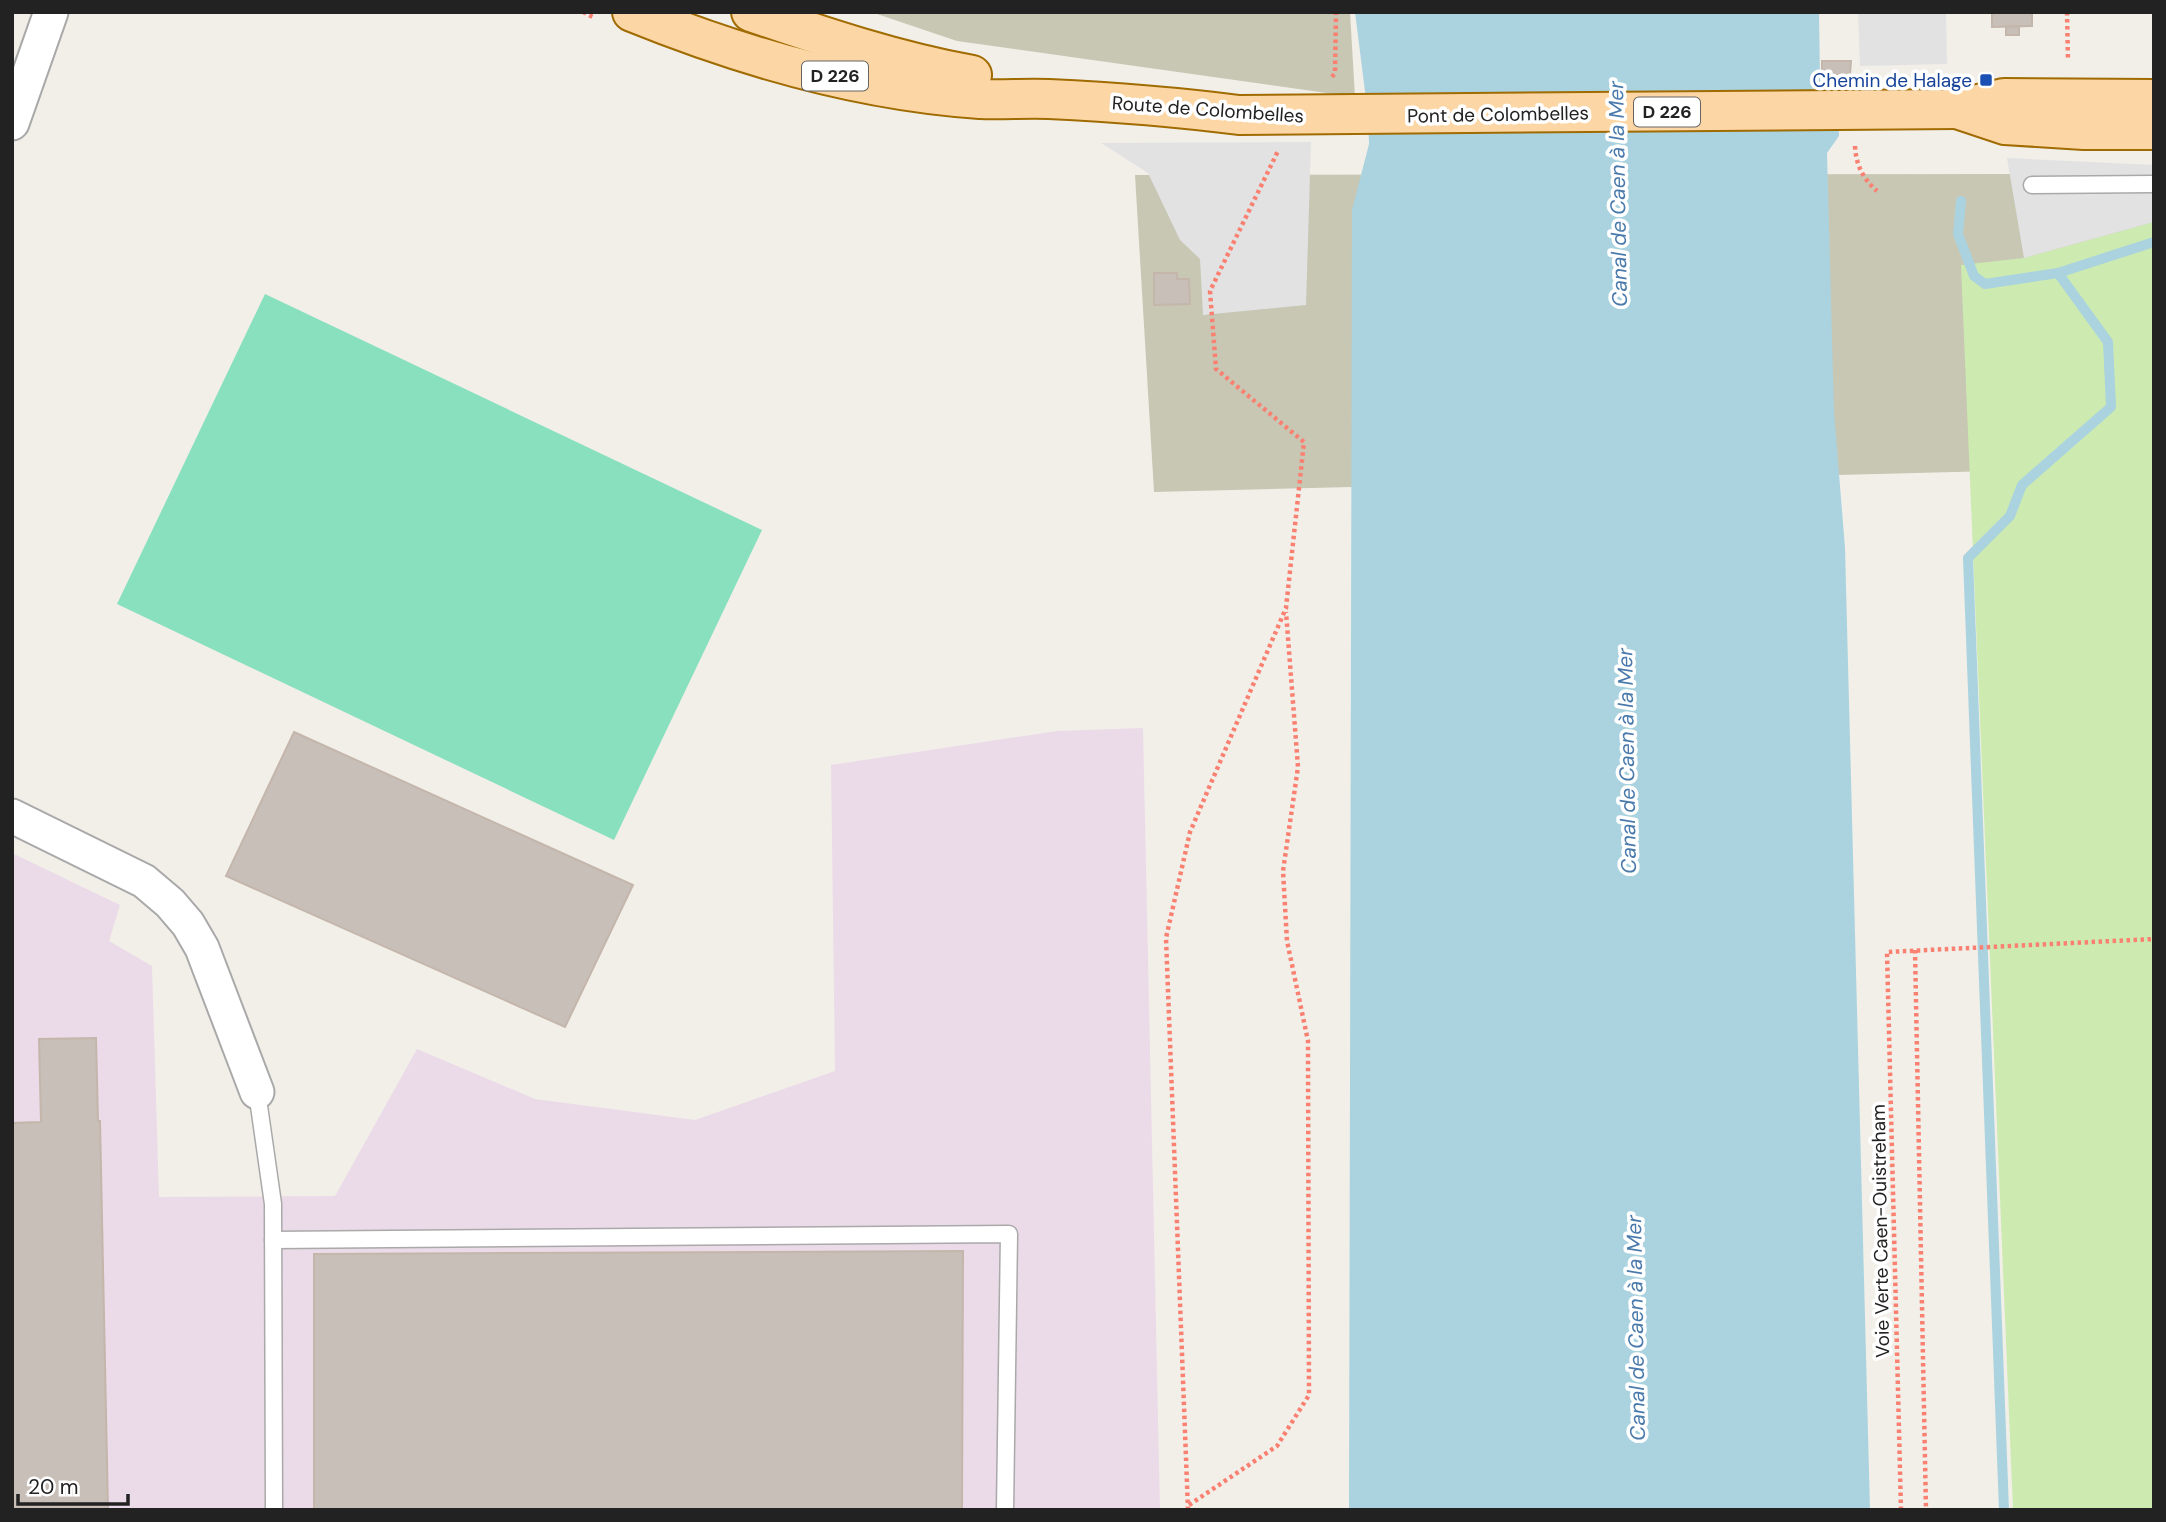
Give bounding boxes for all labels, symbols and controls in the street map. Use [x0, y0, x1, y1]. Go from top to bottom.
road number: D 226 [802, 62, 868, 90]
place label: Chemin de Halage [1813, 68, 1972, 93]
marker: Chemin de Halage [1978, 72, 1994, 88]
water label: Canal de Caen à la Mer [1602, 80, 1634, 307]
street label: Route de Colombelles [1111, 90, 1305, 129]
road number: D 226 [1634, 98, 1700, 127]
street label: Pont de Colombelles [1407, 100, 1589, 129]
water label: Canal de Caen à la Mer [1611, 647, 1643, 874]
street label: Voie Verte Caen-Ouistreham [1866, 1104, 1895, 1358]
water label: Canal de Caen à la Mer [1620, 1214, 1652, 1441]
scale bar [18, 1462, 128, 1506]
text: 20 m [28, 1473, 79, 1501]

